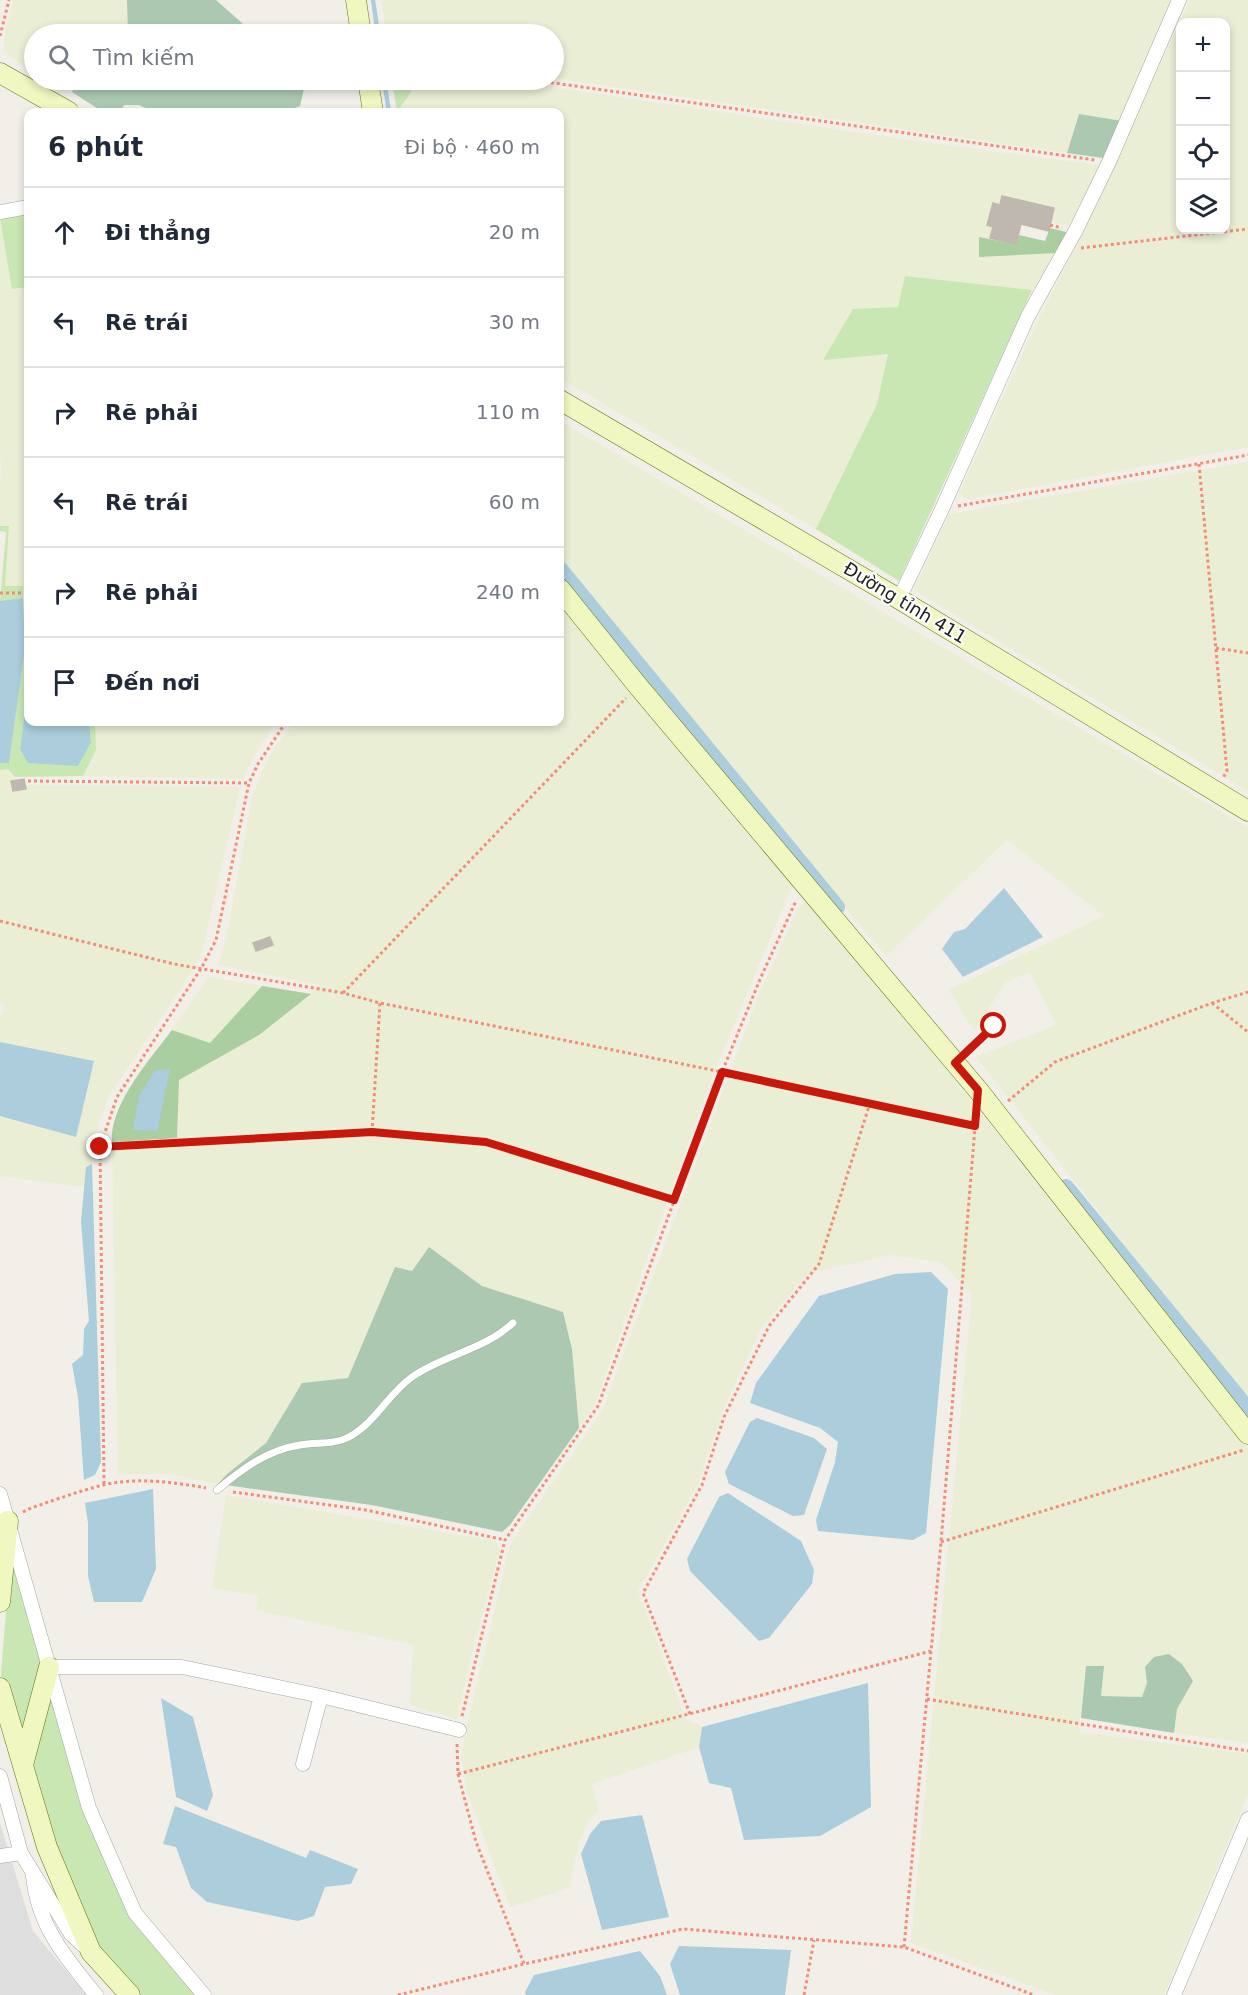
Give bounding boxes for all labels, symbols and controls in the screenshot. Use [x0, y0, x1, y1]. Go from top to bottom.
map controls [1176, 18, 1230, 234]
button: + [1176, 18, 1230, 72]
search box [24, 24, 564, 90]
icon: search [45, 41, 78, 74]
text: Tìm kiếm [93, 45, 195, 70]
button: − [1176, 72, 1230, 126]
button: locate [1176, 126, 1230, 180]
text: 6 phút [48, 132, 143, 162]
text: Đi bộ · 460 m [405, 135, 540, 159]
button: layers [1176, 180, 1230, 234]
icon: ahead [48, 216, 81, 249]
text: Đi thẳng [105, 220, 211, 245]
text: 20 m [489, 220, 540, 244]
icon: left [48, 306, 81, 339]
text: Rẽ trái [105, 310, 188, 335]
text: 30 m [489, 310, 540, 334]
icon: right [48, 396, 81, 429]
text: Rẽ phải [105, 400, 198, 425]
text: 110 m [476, 400, 540, 424]
icon: left [48, 486, 81, 519]
text: Rẽ trái [105, 490, 188, 515]
text: 60 m [489, 490, 540, 514]
street label: Đường tỉnh 411 [840, 558, 971, 648]
icon: right [48, 576, 81, 609]
text: Rẽ phải [105, 580, 198, 605]
text: 240 m [476, 580, 540, 604]
icon: arrive [48, 666, 81, 699]
text: Đến nơi [105, 670, 200, 695]
route start [980, 1012, 1006, 1038]
route end [86, 1133, 112, 1159]

